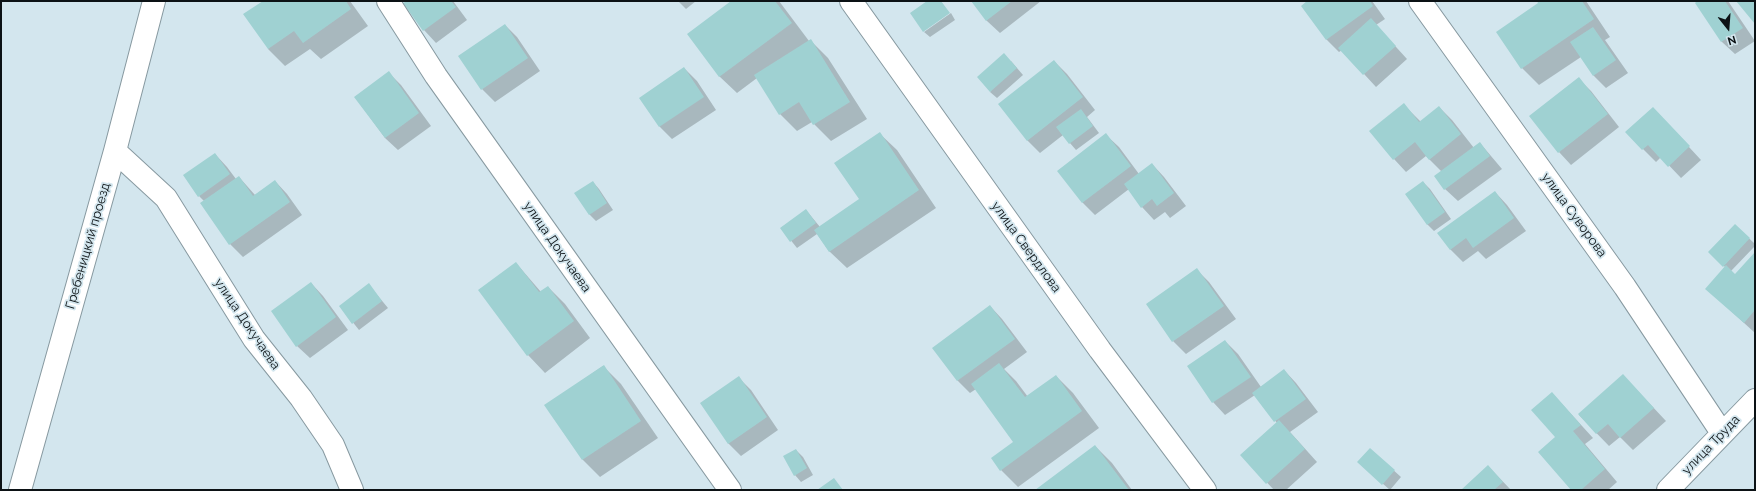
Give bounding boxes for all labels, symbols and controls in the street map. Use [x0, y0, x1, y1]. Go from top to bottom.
north arrow [1708, 8, 1748, 48]
text: N [1726, 33, 1738, 47]
street label: улица Суворова [1538, 170, 1610, 260]
street label: Гребеницкий проезд [63, 181, 113, 311]
street label: улица Докучаева [520, 199, 594, 295]
street label: улица Свердлова [988, 199, 1064, 295]
street label: улица Докучаева [211, 275, 283, 373]
street label: улица Труда [1679, 412, 1743, 478]

